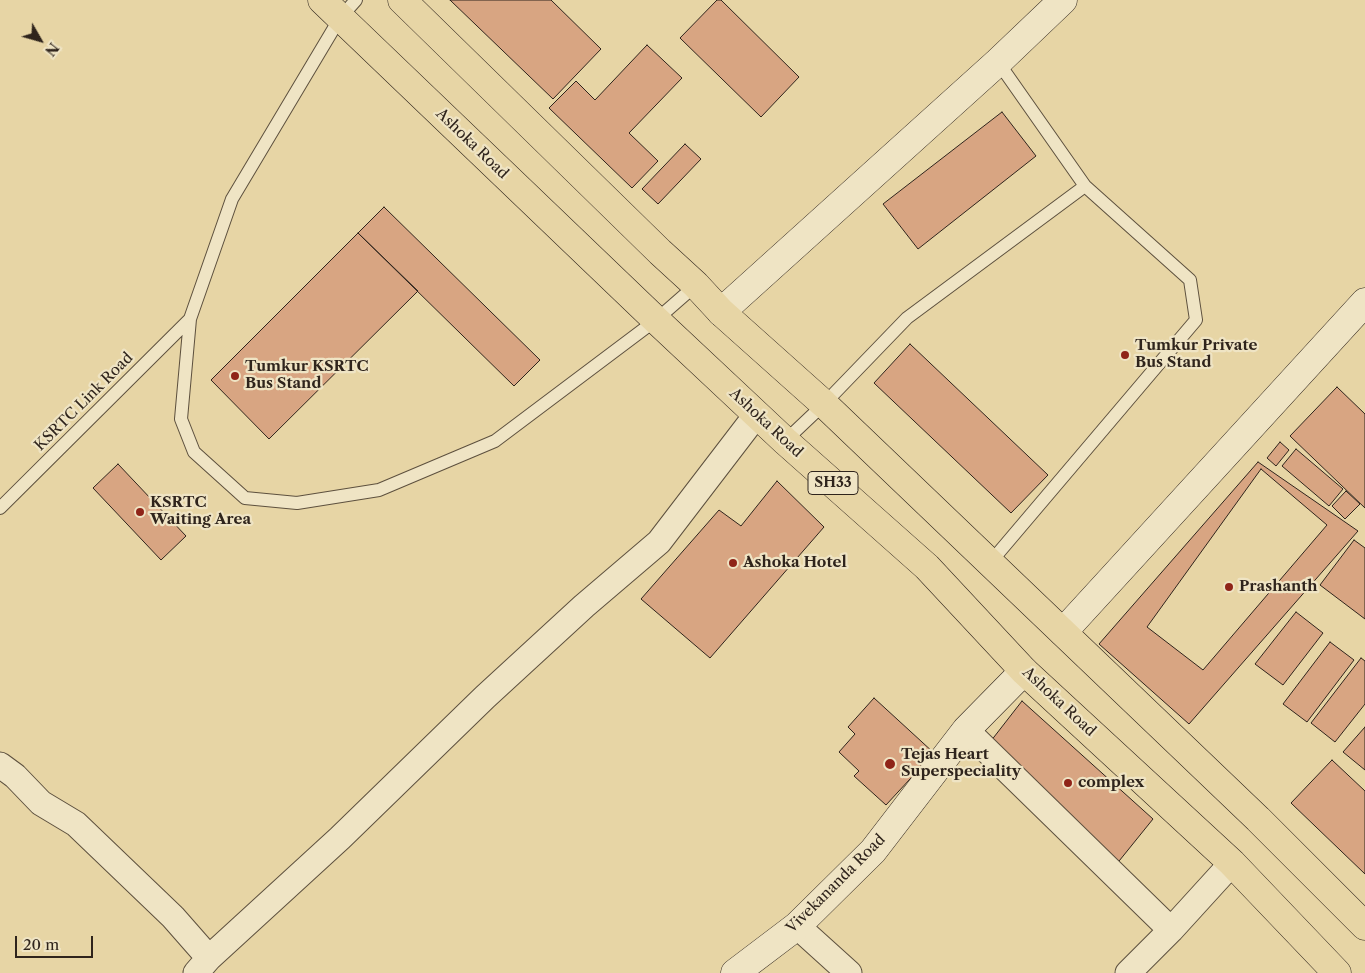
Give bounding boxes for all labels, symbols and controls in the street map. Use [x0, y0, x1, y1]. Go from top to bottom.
north arrow [15, 15, 65, 65]
text: N [41, 39, 63, 60]
street label: Ashoka Road [432, 105, 512, 183]
place label: Tumkur Private Bus Stand [1135, 337, 1257, 372]
street label: KSRTC Link Road [31, 349, 137, 455]
marker: Tumkur Private Bus Stand [1119, 349, 1131, 361]
place label: Tumkur KSRTC Bus Stand [245, 358, 368, 393]
marker: Tumkur KSRTC Bus Stand [229, 370, 241, 382]
street label: Ashoka Road [726, 385, 806, 461]
road number: SH33 [808, 472, 858, 494]
place label: KSRTC Waiting Area [150, 494, 251, 529]
marker: KSRTC Waiting Area [134, 506, 146, 518]
place label: Ashoka Hotel [743, 554, 847, 572]
marker: Ashoka Hotel [727, 557, 739, 569]
place label: Prashanth [1239, 578, 1318, 596]
marker: Prashanth [1223, 581, 1235, 593]
street label: Ashoka Road [1019, 664, 1099, 740]
place label: Tejas Heart Superspeciality [901, 746, 1021, 781]
marker: Tejas Heart Superspeciality [883, 757, 897, 771]
place label: complex [1078, 774, 1144, 792]
marker: complex [1062, 777, 1074, 789]
street label: Vivekananda Road [783, 831, 889, 937]
scale bar [18, 926, 95, 958]
text: 20 m [23, 935, 59, 954]

